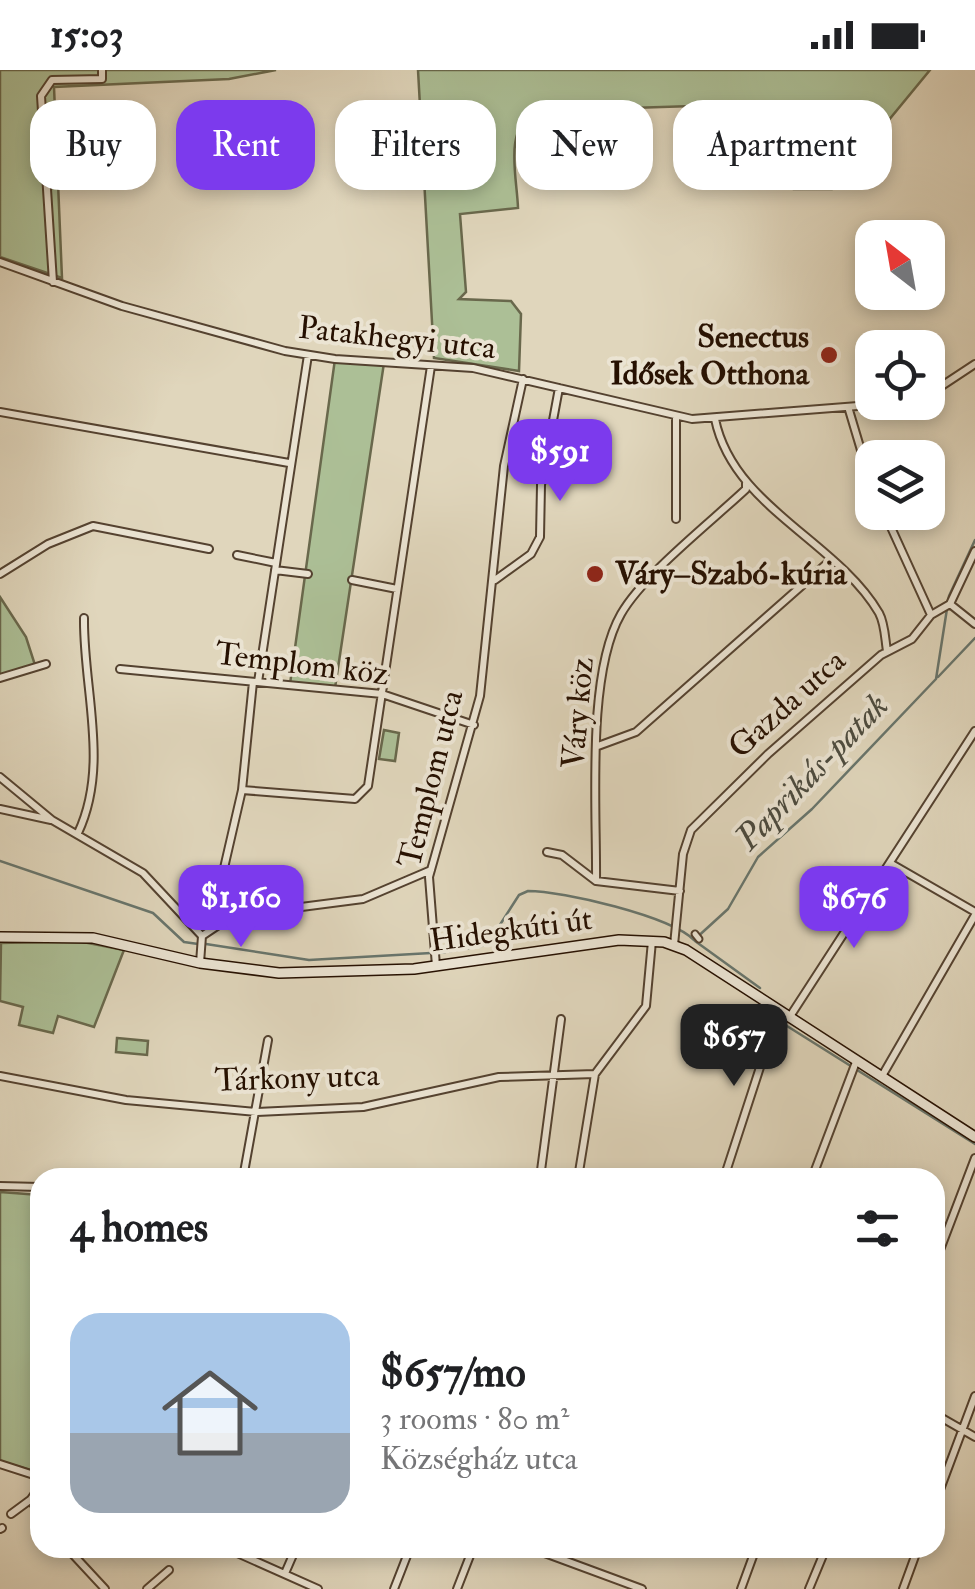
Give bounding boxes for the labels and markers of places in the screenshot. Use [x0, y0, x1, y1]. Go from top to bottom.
place label: Senectus Idősek Otthona [610, 317, 810, 394]
marker: Senectus Idősek Otthona [818, 344, 840, 366]
pin: $591 [501, 419, 619, 504]
place label: Váry–Szabó-kúria [614, 554, 847, 594]
marker: Váry–Szabó-kúria [584, 563, 606, 585]
pin: $1,160 [160, 865, 322, 950]
pin: $676 [795, 866, 913, 951]
pin: $657 [675, 1004, 793, 1089]

